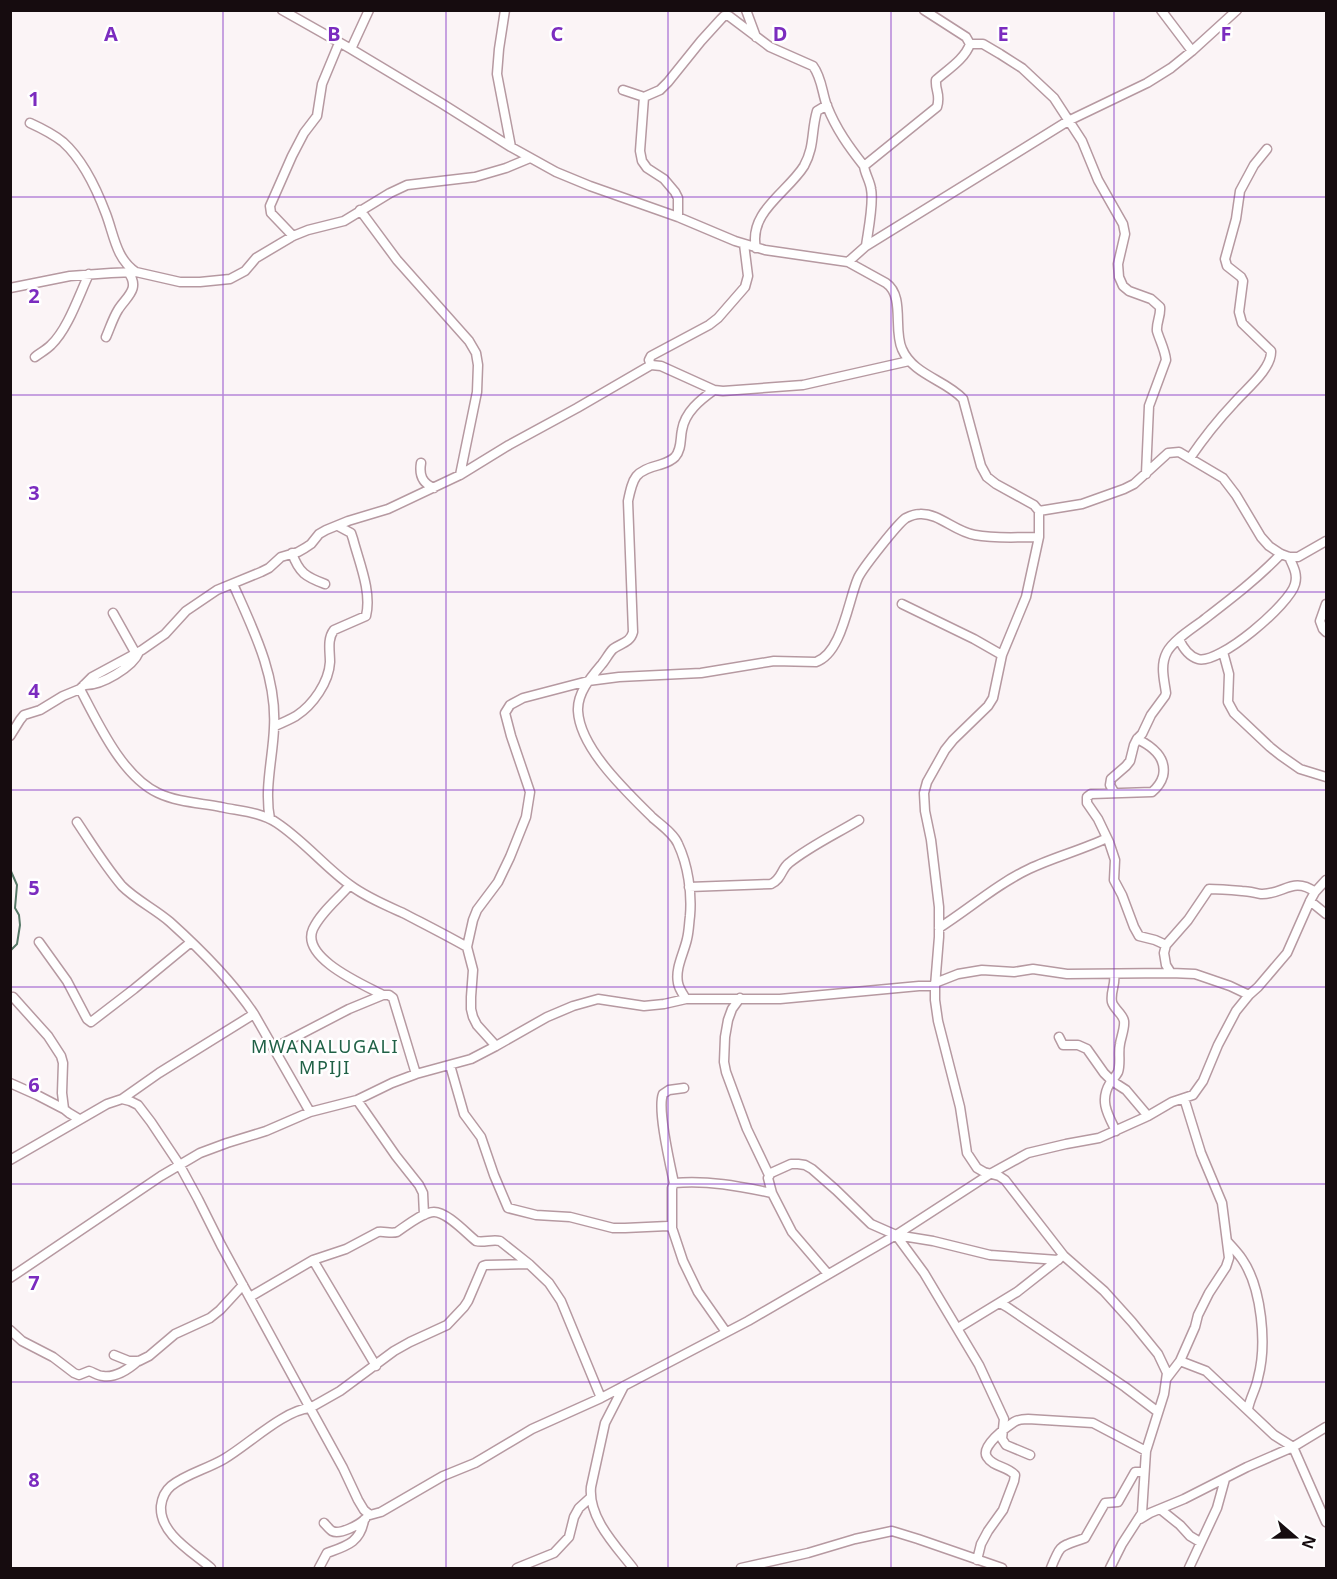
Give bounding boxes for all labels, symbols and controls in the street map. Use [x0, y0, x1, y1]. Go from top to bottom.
text: A [104, 20, 118, 47]
text: B [327, 20, 341, 47]
text: C [551, 20, 564, 47]
text: D [773, 20, 787, 47]
text: E [997, 20, 1009, 47]
text: F [1221, 20, 1231, 47]
text: 1 [28, 85, 40, 112]
text: 2 [28, 282, 40, 309]
text: 3 [28, 479, 40, 506]
text: 4 [28, 677, 40, 704]
text: 5 [28, 874, 40, 901]
district label: MWANALUGALI MPIJI [251, 1034, 399, 1079]
text: 6 [28, 1071, 40, 1098]
text: 7 [28, 1269, 40, 1296]
text: 8 [28, 1466, 40, 1493]
north arrow [1265, 1507, 1325, 1567]
text: N [1297, 1532, 1322, 1552]

